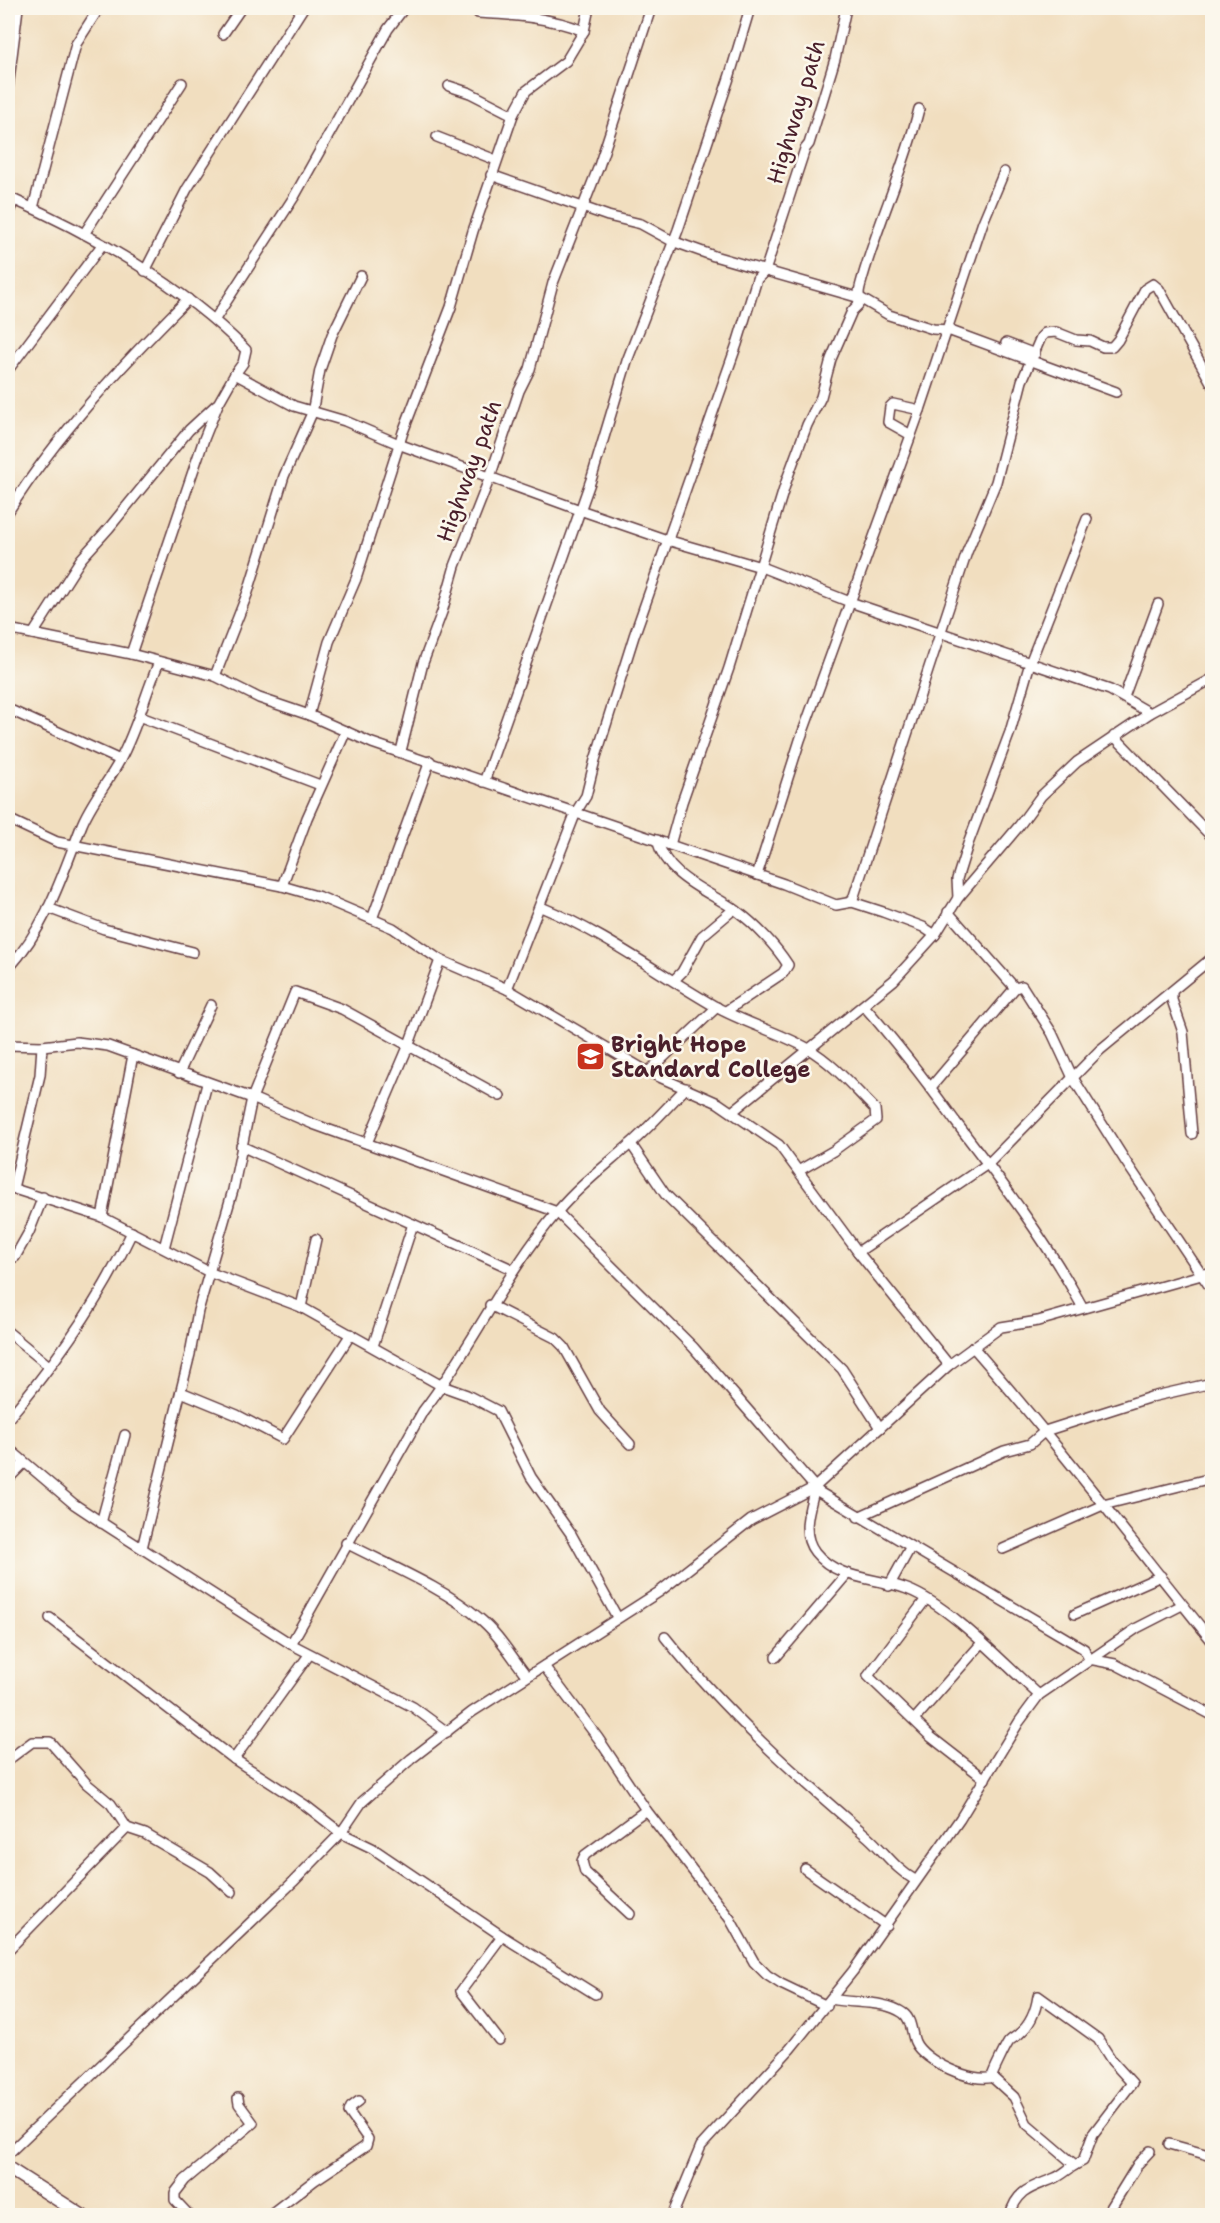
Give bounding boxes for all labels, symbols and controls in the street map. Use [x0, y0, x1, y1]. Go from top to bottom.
street label: Highway path [760, 36, 832, 188]
street label: Highway path [430, 396, 508, 546]
place label: Bright Hope Standard College [611, 1030, 811, 1084]
school or university icon: Bright Hope Standard College [574, 1041, 606, 1073]

